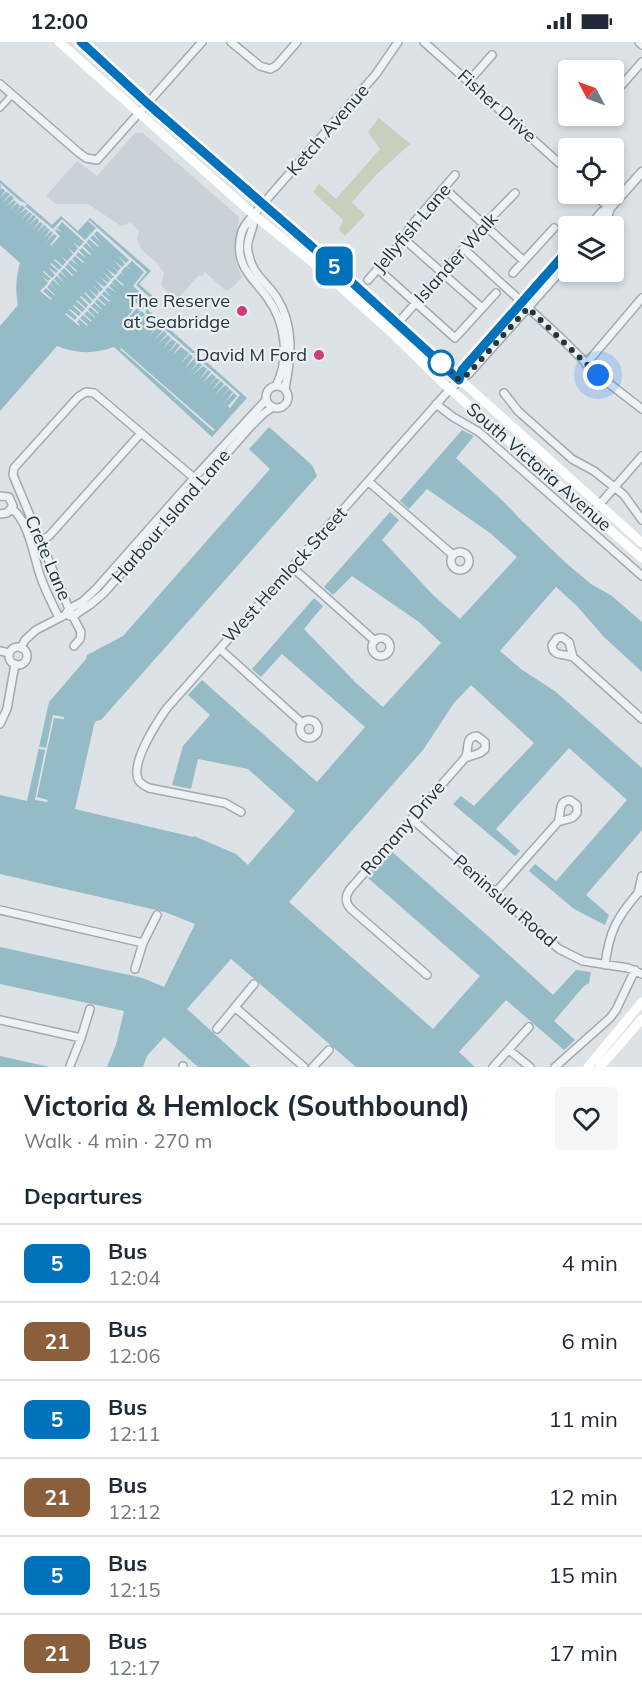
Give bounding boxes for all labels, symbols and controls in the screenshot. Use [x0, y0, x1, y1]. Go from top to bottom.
text: 12:00 [30, 7, 88, 35]
north arrow [558, 60, 624, 126]
map controls [558, 60, 624, 282]
street label: Fisher Drive [453, 64, 542, 147]
street label: Ketch Avenue [282, 79, 374, 180]
button: locate [558, 138, 624, 204]
street label: Jellyfish Lane [368, 178, 456, 277]
street label: Islander Walk [409, 207, 503, 308]
button: layers [558, 216, 624, 282]
line badge: 5 [314, 246, 354, 286]
text: 5 [328, 253, 340, 279]
place label: The Reserve at Seabridge [123, 289, 230, 333]
marker: The Reserve at Seabridge [235, 304, 249, 318]
place label: David M Ford [196, 343, 307, 366]
marker: David M Ford [312, 348, 326, 362]
unlabelled marker [428, 350, 454, 376]
your location [583, 360, 613, 390]
street label: South Victoria Avenue [462, 397, 617, 536]
street label: Harbour Island Lane [106, 444, 235, 587]
street label: West Hemlock Street [217, 502, 352, 647]
street label: Crete Lane [20, 512, 77, 604]
street label: Romany Drive [355, 776, 450, 879]
street label: Peninsula Road [449, 849, 562, 952]
button: heart [555, 1087, 618, 1150]
text: Victoria & Hemlock (Southbound) [24, 1088, 470, 1123]
text: Walk · 4 min · 270 m [24, 1128, 212, 1153]
text: Departures [24, 1182, 142, 1210]
text: Bus [108, 1237, 147, 1265]
text: 4 min [562, 1249, 618, 1277]
text: 5 [51, 1250, 63, 1276]
text: 12:04 [108, 1265, 161, 1290]
text: Bus [108, 1315, 147, 1343]
text: 6 min [562, 1327, 618, 1355]
text: 21 [44, 1328, 70, 1354]
text: 12:06 [108, 1343, 161, 1368]
text: Bus [108, 1393, 147, 1421]
text: 11 min [548, 1405, 618, 1433]
text: 5 [51, 1406, 63, 1432]
text: 12:11 [108, 1421, 161, 1446]
text: Bus [108, 1471, 147, 1499]
text: 12 min [548, 1483, 618, 1511]
text: 21 [44, 1484, 70, 1510]
text: 12:12 [108, 1499, 161, 1524]
text: Bus [108, 1549, 147, 1577]
text: 15 min [548, 1561, 618, 1589]
text: 5 [51, 1562, 63, 1588]
text: 12:15 [108, 1577, 161, 1602]
text: Bus [108, 1627, 147, 1655]
text: 17 min [548, 1639, 618, 1667]
text: 21 [44, 1640, 70, 1666]
text: 12:17 [108, 1655, 161, 1680]

